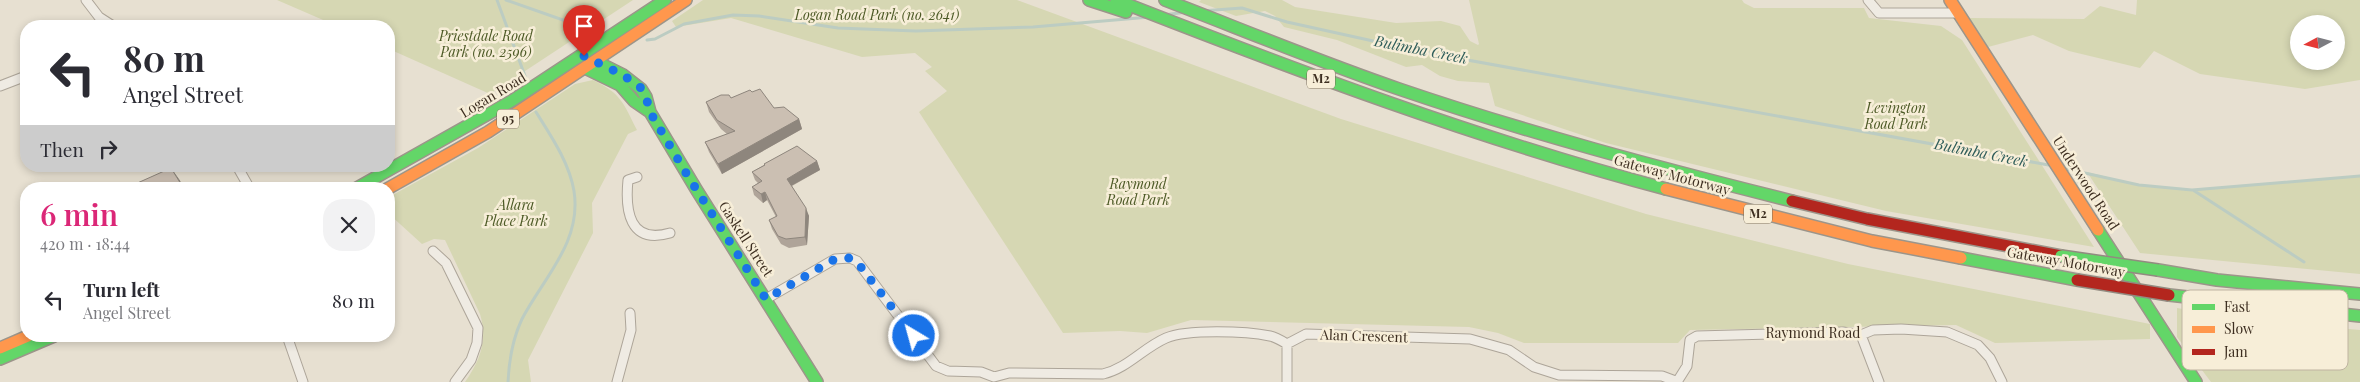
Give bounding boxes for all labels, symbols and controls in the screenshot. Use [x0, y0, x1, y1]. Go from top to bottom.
pin [563, 5, 605, 56]
park label: Logan Road Park (no. 2641) [794, 5, 959, 24]
icon: arrive [570, 12, 598, 40]
north arrow [2290, 15, 2345, 70]
map controls [2290, 15, 2345, 70]
park label: Priestdale Road Park (no. 2596) [438, 26, 533, 61]
water label: Bulimba Creek [1372, 30, 1470, 68]
text: 80 m [123, 34, 205, 81]
icon: left [40, 40, 105, 105]
street label: Logan Road [456, 67, 529, 122]
road number: M2 [1307, 70, 1335, 88]
text: Angel Street [123, 79, 243, 109]
park label: Levington Road Park [1863, 98, 1928, 133]
road number: 95 [497, 110, 519, 128]
street label: Underwood Road [2049, 132, 2124, 233]
water label: Bulimba Creek [1932, 133, 2030, 171]
icon: right [94, 135, 122, 163]
text: Then [40, 136, 84, 162]
street label: Gateway Motorway [1612, 150, 1732, 199]
park label: Raymond Road Park [1105, 174, 1170, 209]
text: 6 min [40, 194, 118, 234]
park label: Allara Place Park [483, 195, 548, 230]
street label: Gaskell Street [715, 197, 779, 281]
button: close [323, 199, 375, 251]
road number: M2 [1744, 204, 1772, 223]
text: 420 m · 18:44 [40, 233, 130, 254]
street label: Gateway Motorway [2006, 242, 2127, 281]
text: Turn left [83, 276, 160, 302]
icon: left [40, 286, 68, 314]
text: 80 m [332, 287, 375, 313]
legend [2182, 290, 2348, 370]
text: Fast [2224, 297, 2251, 316]
text: Angel Street [83, 302, 170, 323]
position arrow [887, 309, 939, 361]
text: Slow [2224, 319, 2254, 338]
street label: Raymond Road [1766, 323, 1860, 342]
street label: Alan Crescent [1319, 324, 1409, 347]
text: Jam [2223, 342, 2248, 361]

